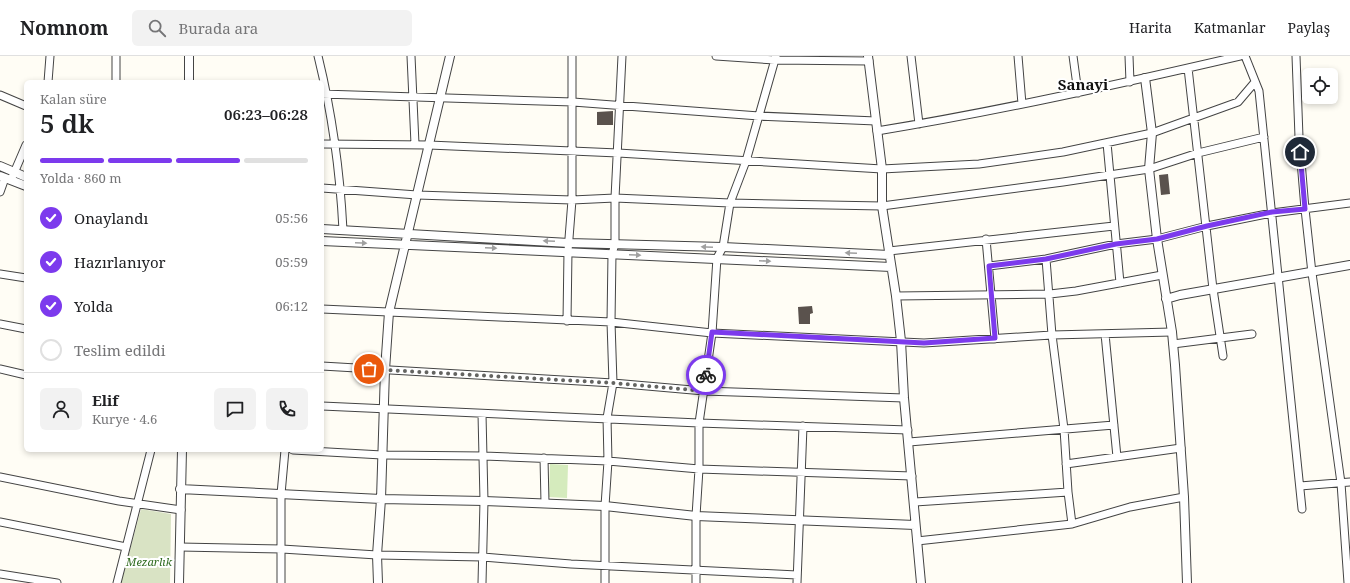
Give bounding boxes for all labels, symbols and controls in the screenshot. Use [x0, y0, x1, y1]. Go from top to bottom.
search box [132, 10, 412, 46]
text: Nomnom [20, 15, 108, 41]
icon: search [146, 17, 168, 39]
text: Burada ara [178, 18, 258, 38]
text: Harita [1129, 18, 1172, 37]
text: Katmanlar [1194, 18, 1265, 37]
text: Paylaş [1287, 18, 1330, 37]
map controls [1302, 68, 1338, 104]
button: locate [1302, 68, 1338, 104]
district label: Sanayi [1058, 74, 1109, 94]
text: Kalan süre [40, 90, 107, 108]
text: 06:23–06:28 [224, 104, 308, 124]
text: 5 dk [40, 105, 94, 141]
pin [1283, 135, 1317, 169]
icon: home [1289, 141, 1311, 163]
text: Yolda · 860 m [40, 169, 122, 187]
icon: check [40, 207, 62, 229]
text: Onaylandı [74, 208, 148, 228]
text: 05:56 [275, 209, 308, 227]
one-way arrow [543, 238, 555, 245]
one-way arrow [355, 240, 368, 246]
one-way arrow [701, 243, 713, 250]
one-way arrow [485, 245, 498, 251]
one-way arrow [845, 250, 857, 257]
icon: check [40, 251, 62, 273]
one-way arrow [629, 251, 641, 258]
text: Hazırlanıyor [74, 252, 166, 272]
text: 05:59 [275, 253, 308, 271]
one-way arrow [759, 257, 771, 264]
icon: check [40, 295, 62, 317]
text: Yolda [74, 296, 113, 316]
text: 06:12 [275, 297, 308, 315]
text: Teslim edildi [74, 340, 165, 360]
pin [352, 352, 386, 386]
courier [686, 355, 726, 395]
icon: bag [358, 358, 380, 380]
icon: bike [695, 364, 717, 386]
button: person [40, 388, 82, 430]
button: chat [214, 388, 256, 430]
button: phone [266, 388, 308, 430]
text: Elif [92, 390, 118, 410]
text: Kurye · 4.6 [92, 410, 157, 428]
park label: Mezarlık [125, 554, 173, 569]

